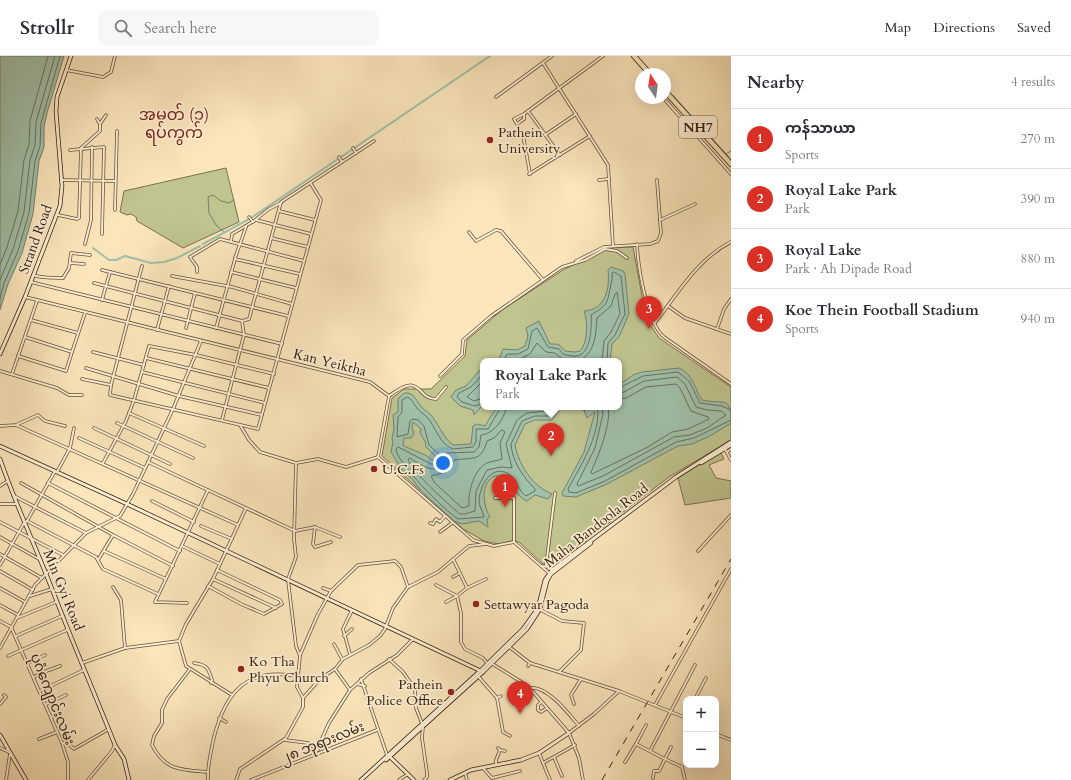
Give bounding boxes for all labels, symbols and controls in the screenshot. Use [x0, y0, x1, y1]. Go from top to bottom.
search box [98, 10, 378, 46]
text: Strollr [20, 15, 74, 41]
icon: search [112, 17, 134, 39]
text: Search here [144, 18, 217, 38]
text: Map [885, 18, 911, 37]
text: Directions [933, 18, 995, 37]
text: Saved [1017, 18, 1051, 37]
north arrow [635, 68, 671, 104]
text: Nearby [747, 71, 804, 94]
text: 4 results [1011, 73, 1055, 91]
district label: အမှတ် (၁) ရပ်ကွက် [139, 103, 209, 146]
road number: NH7 [679, 116, 717, 138]
text: ကန်သာယာ [785, 118, 856, 138]
place label: Pathein University [498, 123, 561, 158]
text: 1 [757, 130, 763, 148]
text: 270 m [1021, 130, 1055, 148]
marker: Pathein University [485, 135, 495, 145]
text: Sports [785, 146, 819, 164]
text: Royal Lake Park [785, 180, 897, 200]
text: 2 [757, 190, 763, 208]
text: 390 m [1021, 190, 1055, 208]
text: Park [785, 200, 810, 218]
street label: Strand Road [14, 201, 57, 276]
text: Royal Lake [785, 240, 862, 260]
text: 3 [757, 250, 763, 268]
text: 880 m [1021, 250, 1055, 268]
text: Park · Ah Dipade Road [785, 260, 912, 278]
pin: 3 [636, 296, 662, 329]
text: Koe Thein Football Stadium [785, 300, 979, 320]
text: 4 [757, 310, 763, 328]
text: 940 m [1021, 310, 1055, 328]
text: Sports [785, 320, 819, 338]
street label: Kan Yeiktha [291, 344, 368, 381]
popup [480, 358, 622, 410]
text: Royal Lake Park [495, 365, 607, 385]
text: Park [495, 385, 520, 403]
pin: 2 [538, 423, 564, 456]
your location [433, 453, 453, 473]
place label: U.C.Fs [382, 460, 424, 479]
marker: U.C.Fs [369, 464, 379, 474]
pin: 1 [492, 474, 518, 507]
street label: Maha Bandoola Road [540, 478, 653, 572]
street label: Min Gyi Road [39, 547, 89, 634]
place label: Settawyar Pagoda [484, 595, 589, 614]
marker: Settawyar Pagoda [471, 599, 481, 609]
street label: ပုဂံကျောင်းလမ်း [24, 650, 80, 749]
place label: Ko Tha Phyu Church [249, 652, 329, 687]
marker: Ko Tha Phyu Church [236, 664, 246, 674]
place label: Pathein Police Office [366, 675, 443, 710]
pin: 4 [507, 681, 533, 714]
marker: Pathein Police Office [446, 687, 456, 697]
map controls [683, 696, 719, 768]
button: + [683, 696, 719, 732]
street label: ၂၈ ဘုရားလမ်း [277, 716, 368, 770]
button: − [683, 732, 719, 768]

